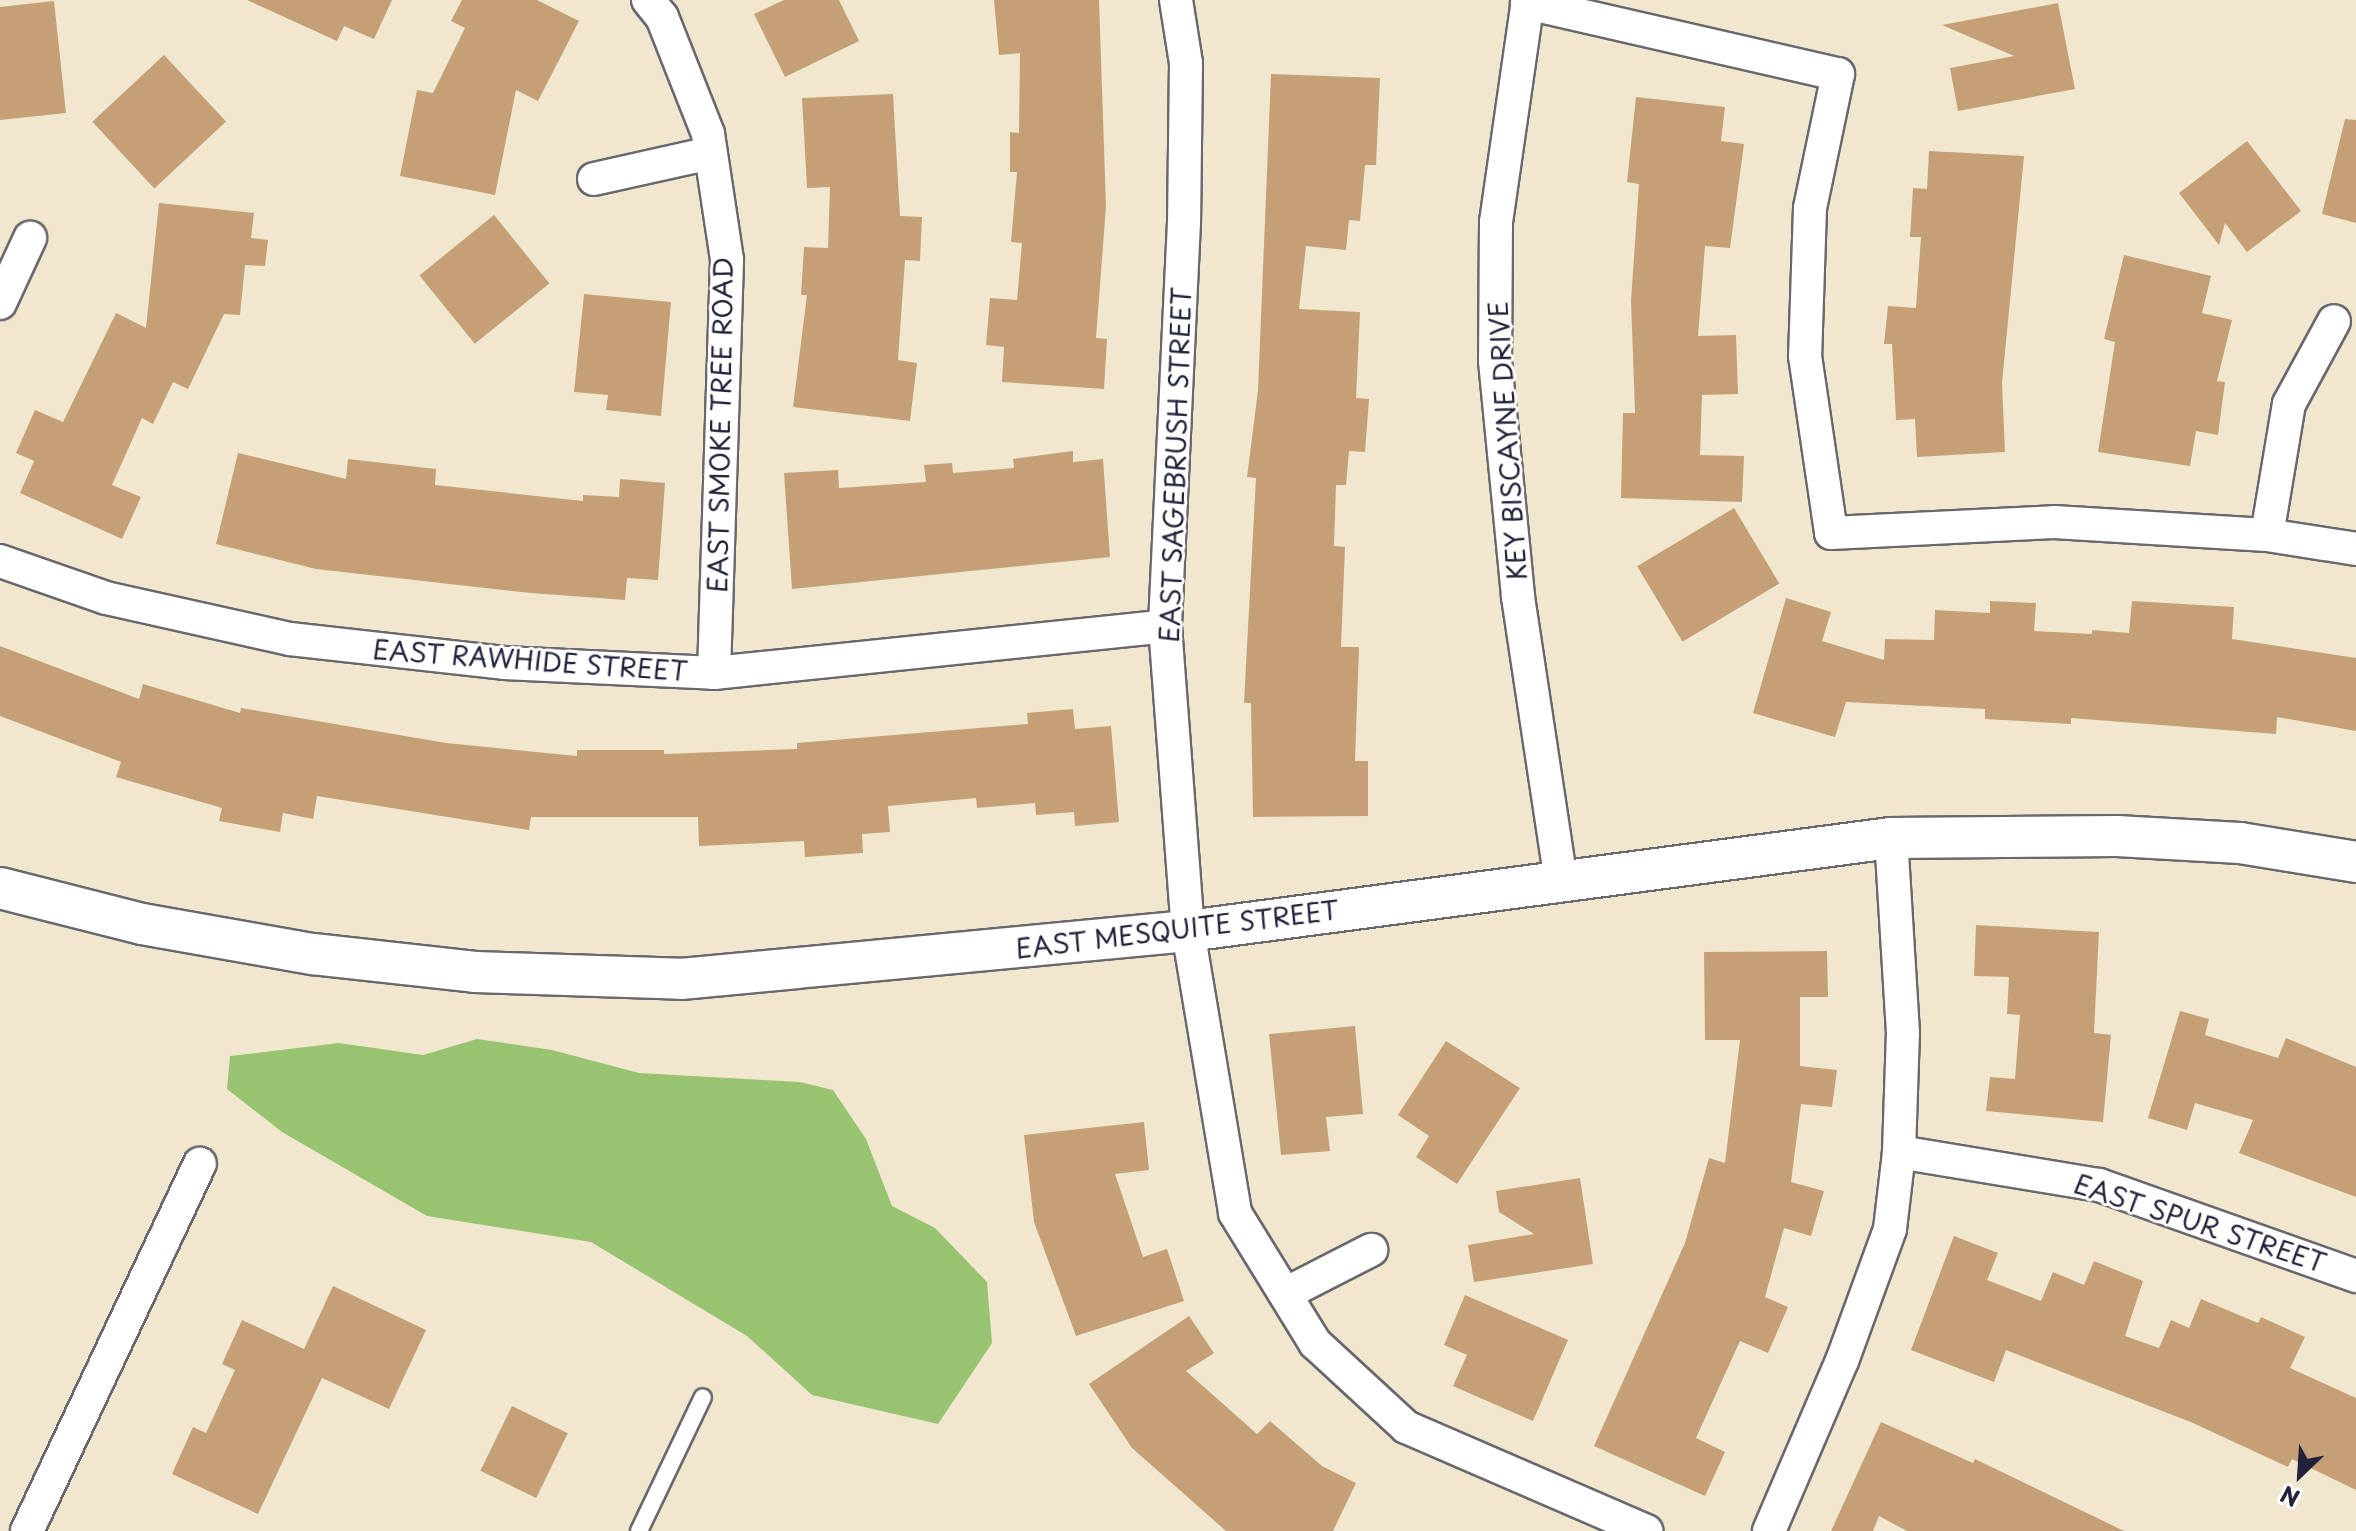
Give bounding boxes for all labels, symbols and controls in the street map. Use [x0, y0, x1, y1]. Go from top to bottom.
street label: EAST SMOKE TREE ROAD [701, 255, 739, 595]
street label: EAST SAGEBRUSH STREET [1153, 285, 1197, 645]
street label: KEY BISCAYNE DRIVE [1482, 299, 1532, 583]
street label: EAST RAWHIDE STREET [369, 633, 691, 687]
street label: EAST MESQUITE STREET [1012, 893, 1342, 965]
street label: EAST SPUR STREET [2071, 1168, 2329, 1278]
north arrow [2260, 1435, 2340, 1515]
text: N [2275, 1479, 2305, 1516]

